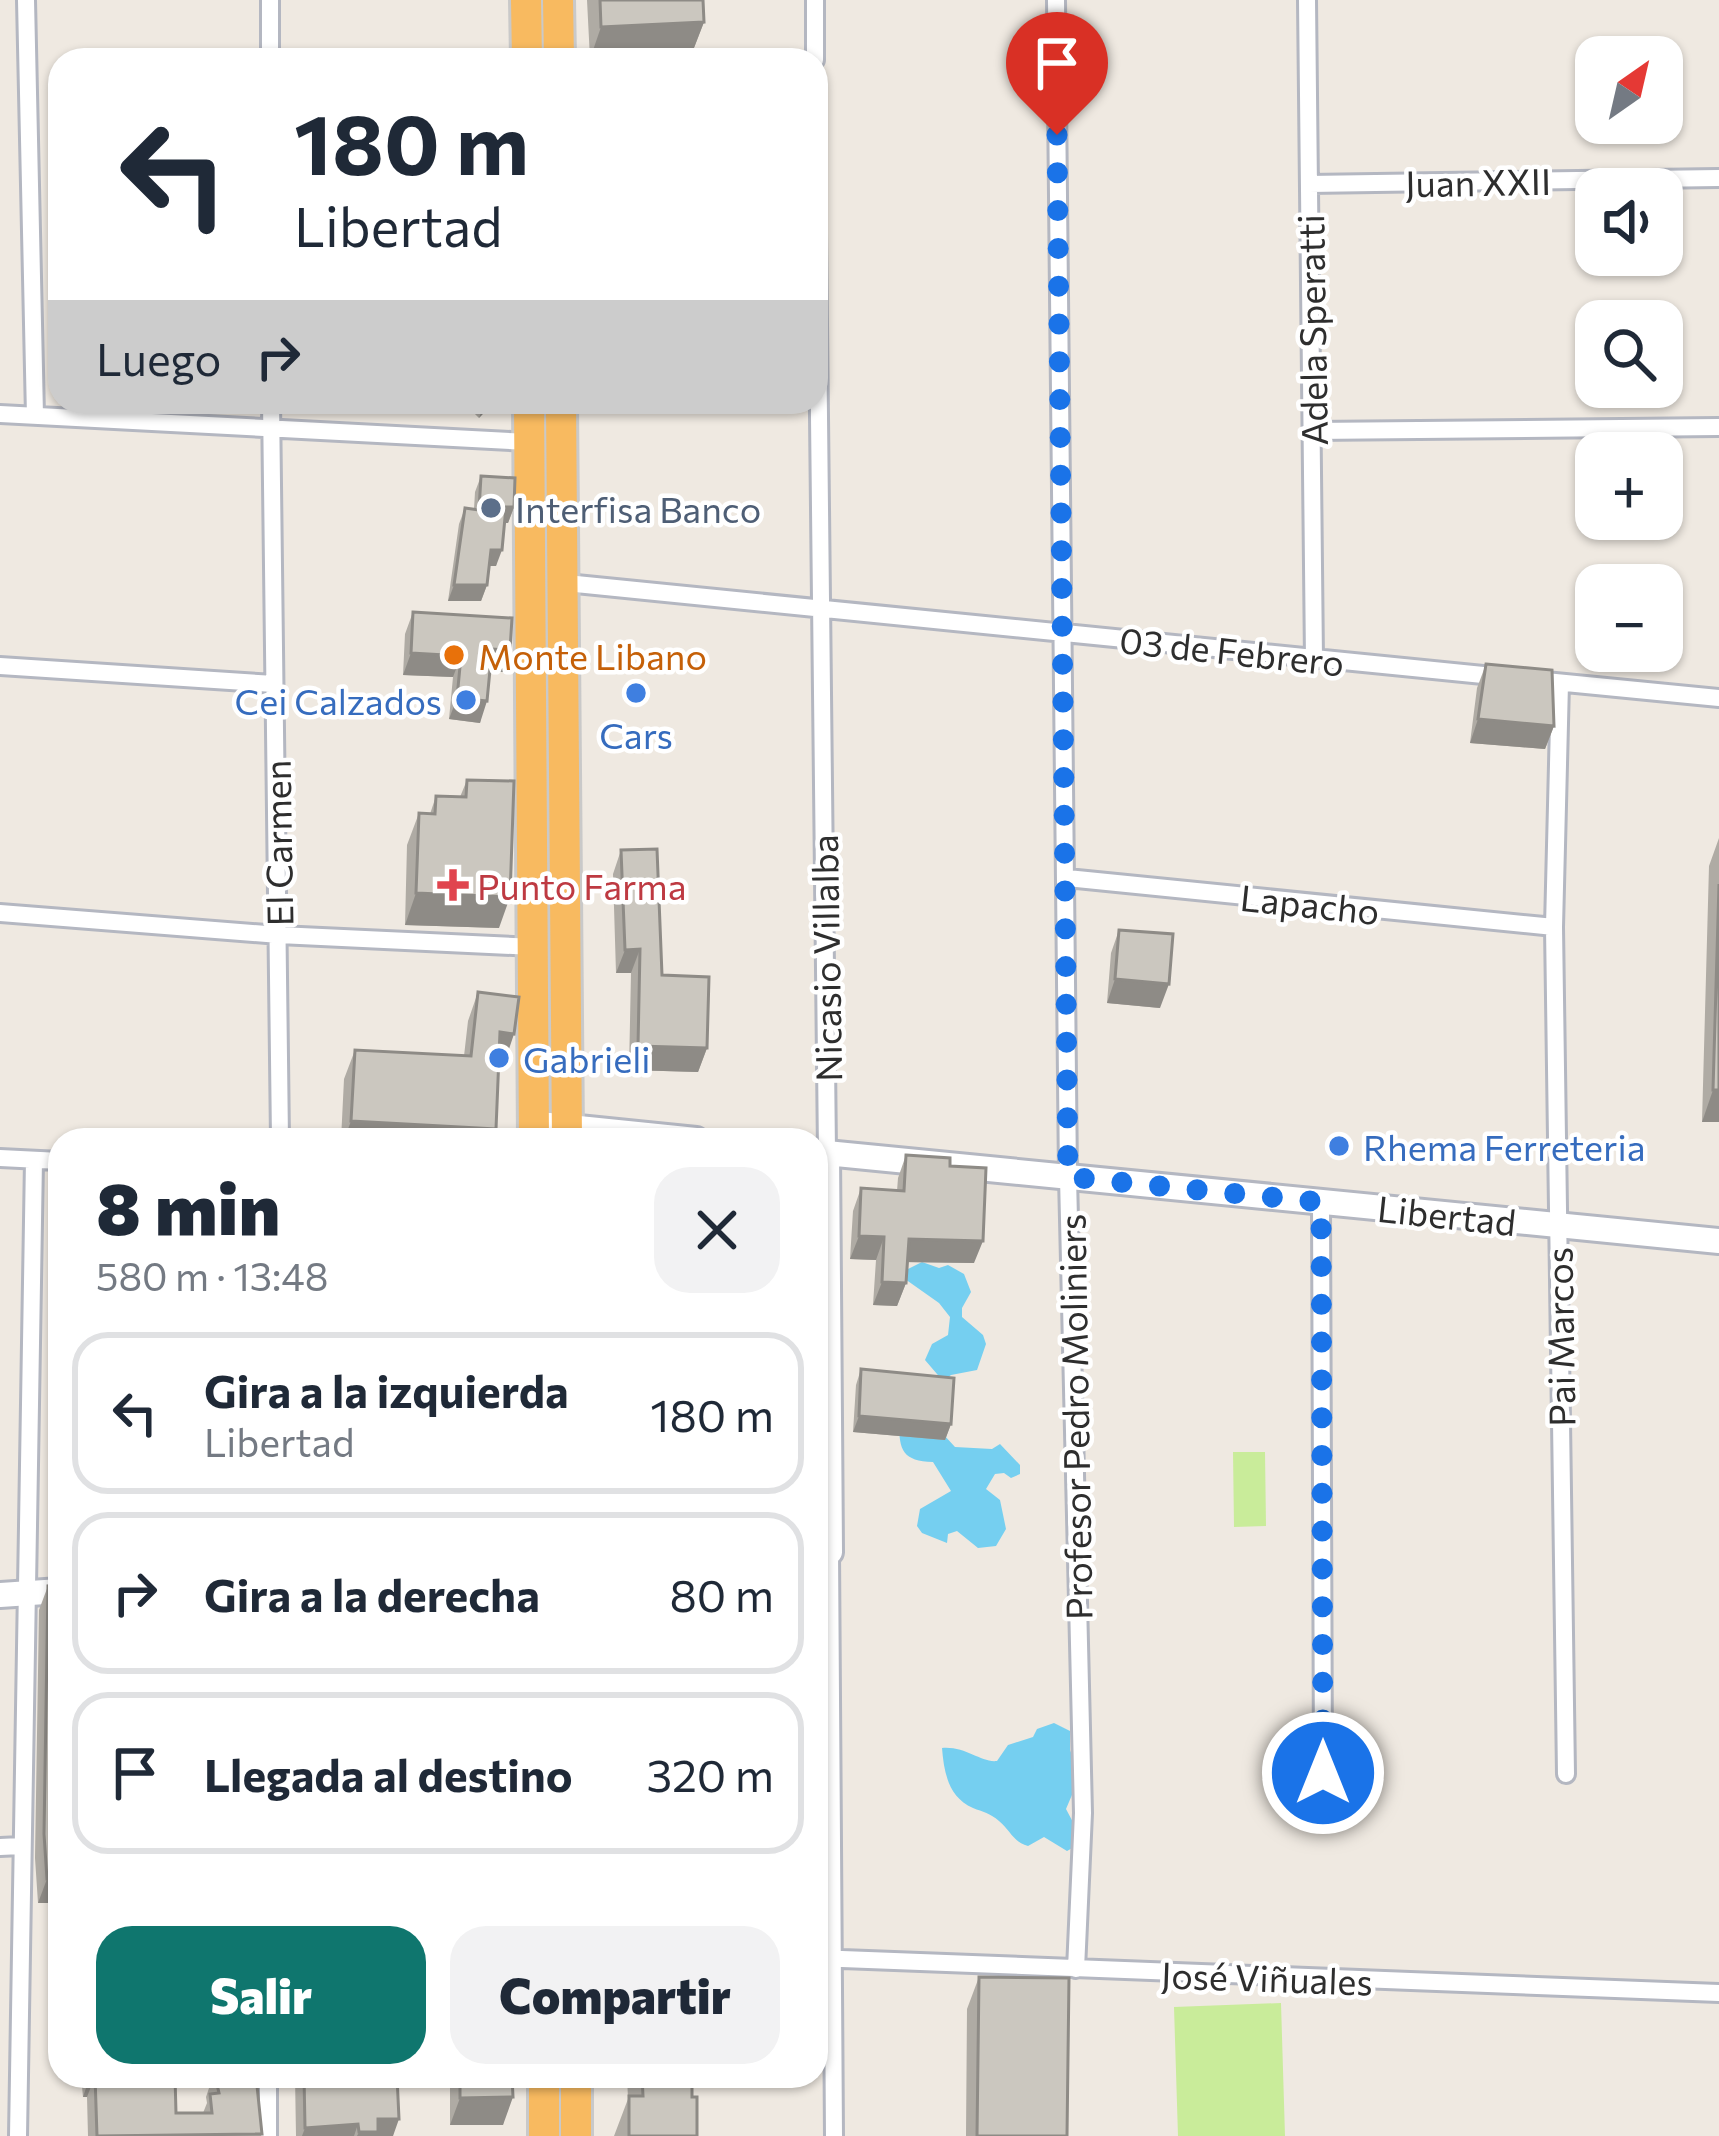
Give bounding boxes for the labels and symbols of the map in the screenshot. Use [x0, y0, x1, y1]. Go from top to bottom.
pin [1006, 12, 1108, 135]
north arrow [1575, 36, 1683, 144]
street label: Juan XXII [1405, 158, 1551, 204]
street label: Adela Speratti [1287, 214, 1335, 446]
place label: Interfisa Banco [515, 486, 761, 530]
marker: Interfisa Banco [478, 495, 504, 521]
street label: 03 de Febrero [1117, 616, 1347, 684]
place label: Monte Libano [478, 633, 707, 677]
marker: Monte Libano [441, 642, 467, 668]
place label: Cei Calzados [235, 678, 442, 722]
marker: Cars [623, 680, 649, 706]
marker: Cei Calzados [453, 687, 479, 713]
place label: Cars [599, 712, 673, 756]
street label: El Carmen [254, 759, 300, 927]
street label: Nicasio Villalba [801, 834, 849, 1082]
place label: Punto Farma [477, 863, 687, 907]
marker: Punto Farma [440, 872, 466, 898]
street label: Lapacho [1238, 874, 1382, 932]
place label: Gabrieli [523, 1036, 651, 1080]
marker: Gabrieli [486, 1045, 512, 1071]
place label: Rhema Ferreteria [1363, 1124, 1646, 1168]
marker: Rhema Ferreteria [1326, 1133, 1352, 1159]
street label: Libertad [1376, 1185, 1518, 1243]
street label: Profesor Pedro Moliniers [1048, 1213, 1100, 1621]
street label: Pai Marcos [1535, 1247, 1583, 1427]
position arrow [1260, 1710, 1386, 1836]
street label: José Viñuales [1160, 1951, 1374, 2003]

